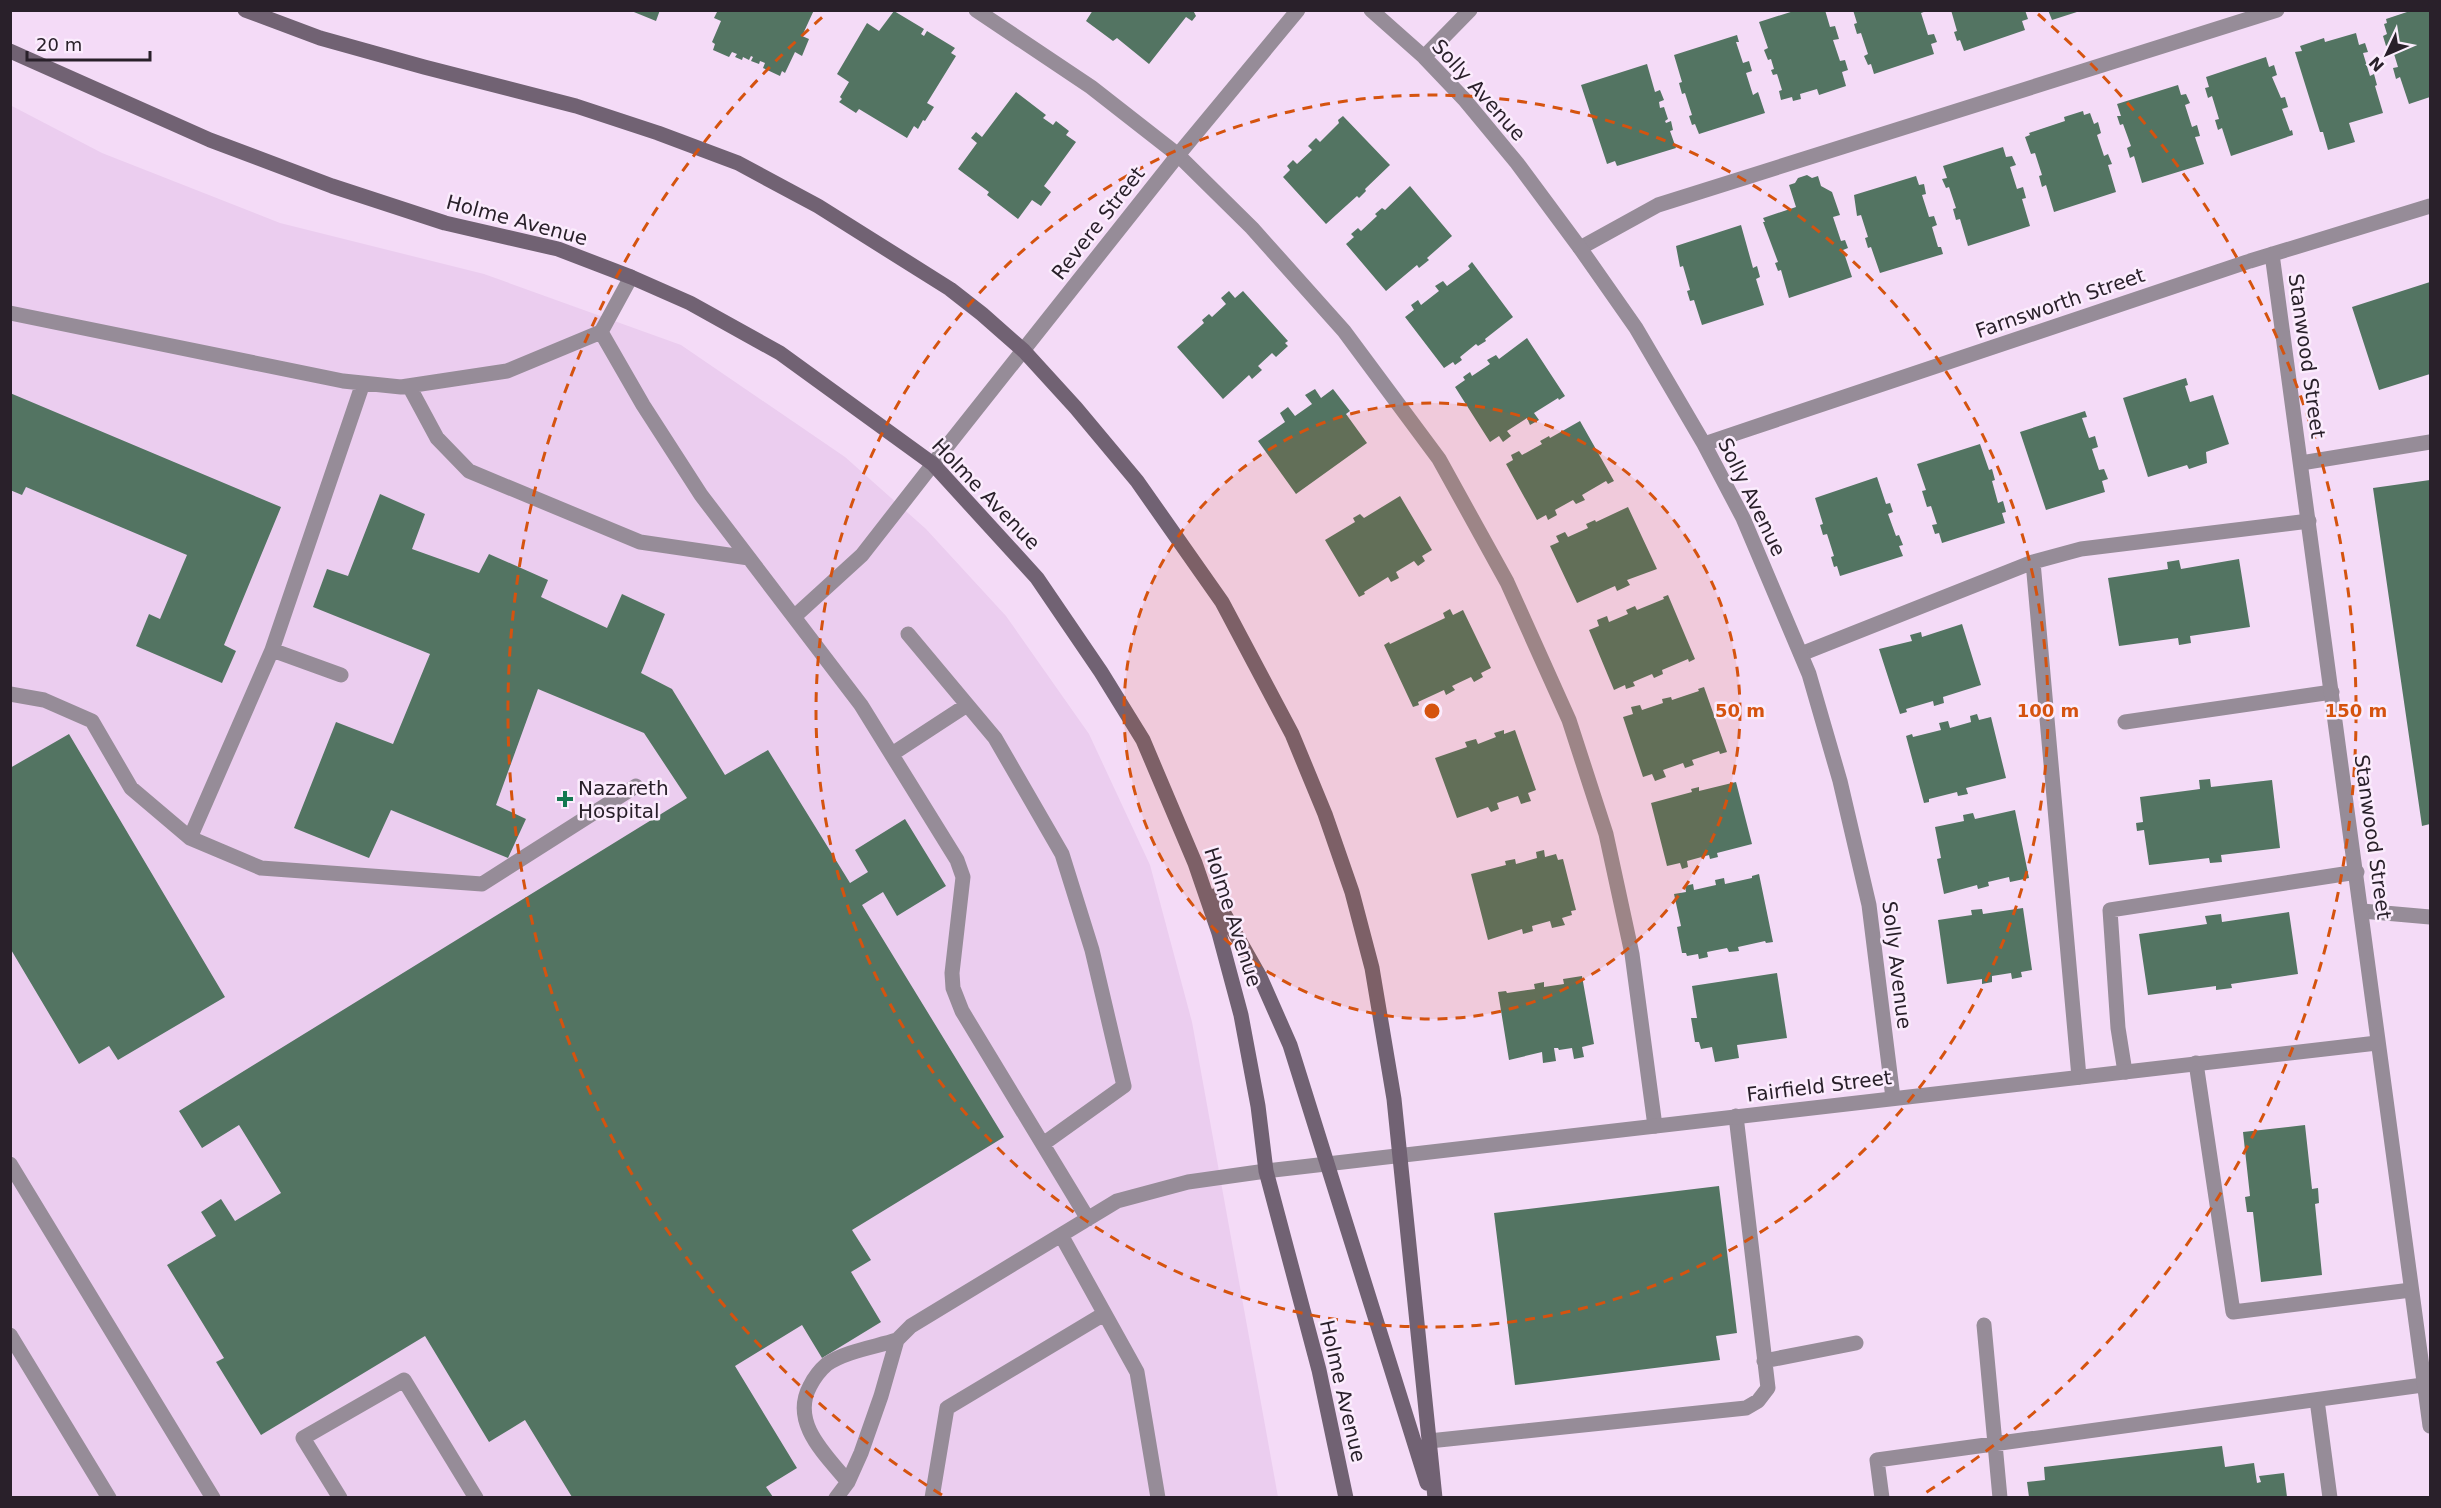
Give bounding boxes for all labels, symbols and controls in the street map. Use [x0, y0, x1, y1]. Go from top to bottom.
scale bar [27, 24, 150, 62]
north arrow [2357, 24, 2417, 84]
text: 20 m [36, 34, 82, 55]
street label: Solly Avenue [1427, 34, 1531, 146]
text: N [2365, 53, 2388, 75]
street label: Revere Street [1046, 162, 1150, 284]
street label: Holme Avenue [444, 190, 590, 250]
street label: Farnsworth Street [1972, 263, 2148, 343]
street label: Stanwood Street [2284, 272, 2330, 440]
street label: Holme Avenue [927, 433, 1045, 555]
street label: Solly Avenue [1713, 434, 1791, 560]
text: 50 m [1715, 700, 1765, 721]
text: 100 m [2017, 700, 2079, 721]
text: 150 m [2325, 700, 2387, 721]
centre of rings [1422, 701, 1442, 721]
street label: Stanwood Street [2350, 753, 2396, 921]
place label: Nazareth Hospital [578, 776, 669, 823]
marker: Nazareth Hospital [556, 790, 574, 808]
street label: Holme Avenue [1199, 844, 1267, 990]
street label: Solly Avenue [1877, 900, 1917, 1030]
street label: Fairfield Street [1745, 1065, 1893, 1107]
street label: Holme Avenue [1315, 1318, 1371, 1464]

